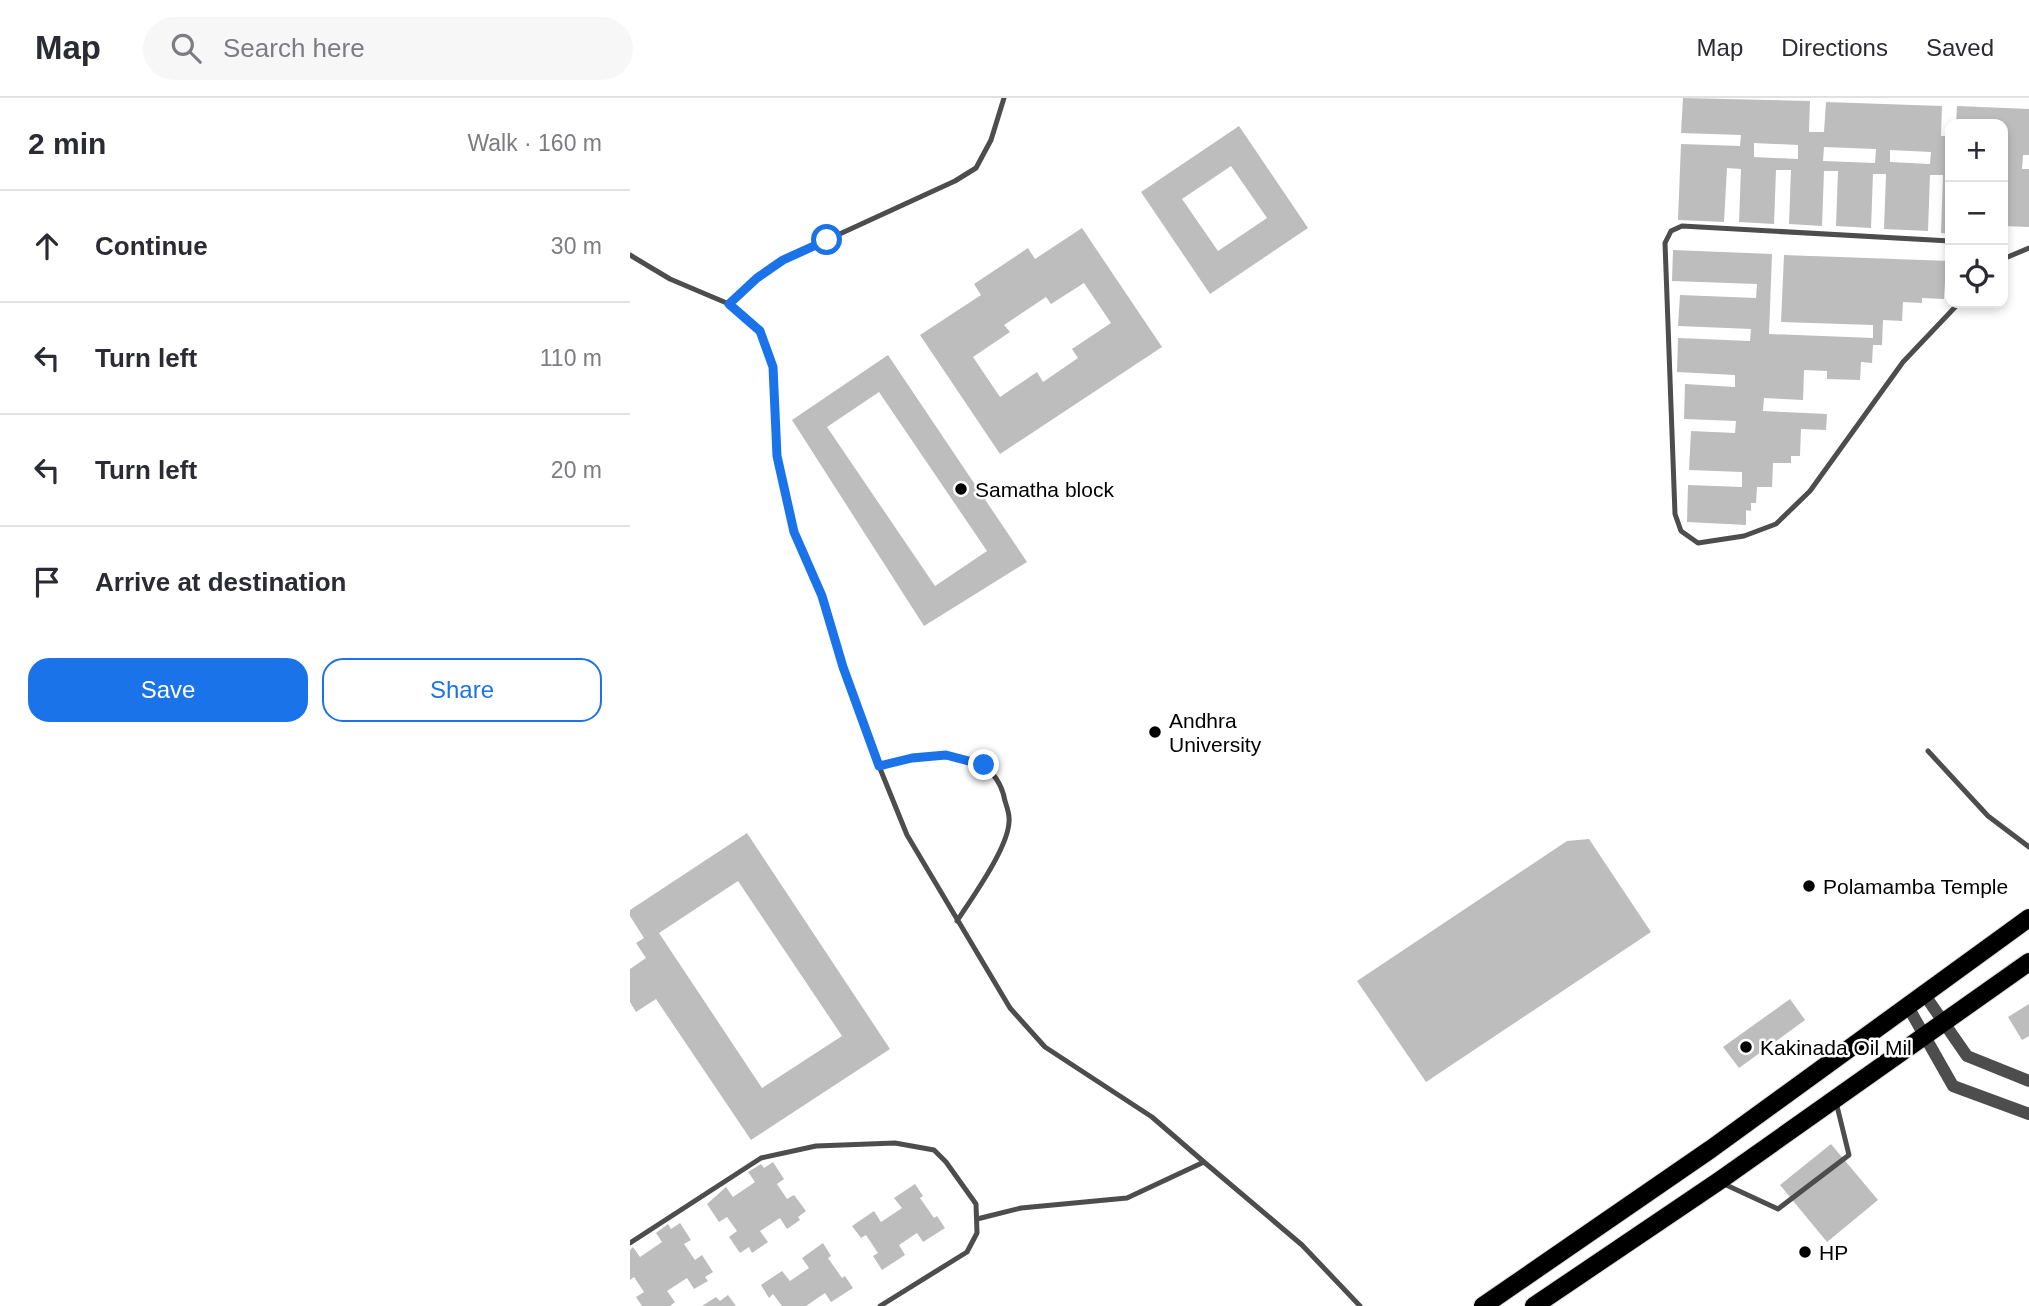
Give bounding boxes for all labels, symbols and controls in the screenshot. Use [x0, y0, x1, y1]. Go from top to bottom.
search box [143, 17, 633, 80]
text: Map [35, 29, 101, 66]
icon: search [167, 29, 205, 67]
text: Search here [223, 33, 365, 63]
text: Map [1697, 34, 1743, 61]
text: Directions [1781, 34, 1888, 61]
text: Saved [1926, 34, 1994, 61]
map controls [1945, 119, 2008, 308]
button: + [1945, 119, 2008, 182]
text: 2 min [28, 127, 106, 160]
text: Walk · 160 m [467, 130, 602, 156]
button: − [1945, 182, 2008, 245]
route start [811, 224, 842, 255]
icon: ahead [28, 227, 66, 265]
text: Continue [95, 231, 208, 261]
text: 30 m [551, 233, 602, 259]
button: locate [1945, 245, 2008, 308]
icon: left [28, 339, 66, 377]
text: Turn left [95, 343, 197, 373]
text: 110 m [540, 345, 602, 371]
icon: left [28, 451, 66, 489]
text: Turn left [95, 455, 197, 485]
text: 20 m [551, 457, 602, 483]
place label: Samatha block [975, 478, 1114, 501]
marker: Samatha block [953, 481, 969, 497]
icon: arrive [28, 563, 66, 601]
text: Arrive at destination [95, 567, 346, 597]
button: Save [28, 658, 308, 722]
button: Share [322, 658, 602, 722]
place label: Andhra University [1169, 709, 1262, 756]
marker: Andhra University [1147, 724, 1163, 740]
route end [968, 749, 999, 780]
place label: Polamamba Temple [1823, 875, 2008, 898]
marker: Polamamba Temple [1801, 878, 1817, 894]
place label: Kakinada Oil Mil [1760, 1036, 1912, 1059]
marker: Kakinada Oil Mil [1738, 1039, 1754, 1055]
place label: HP [1819, 1241, 1848, 1264]
marker: HP [1797, 1244, 1813, 1260]

